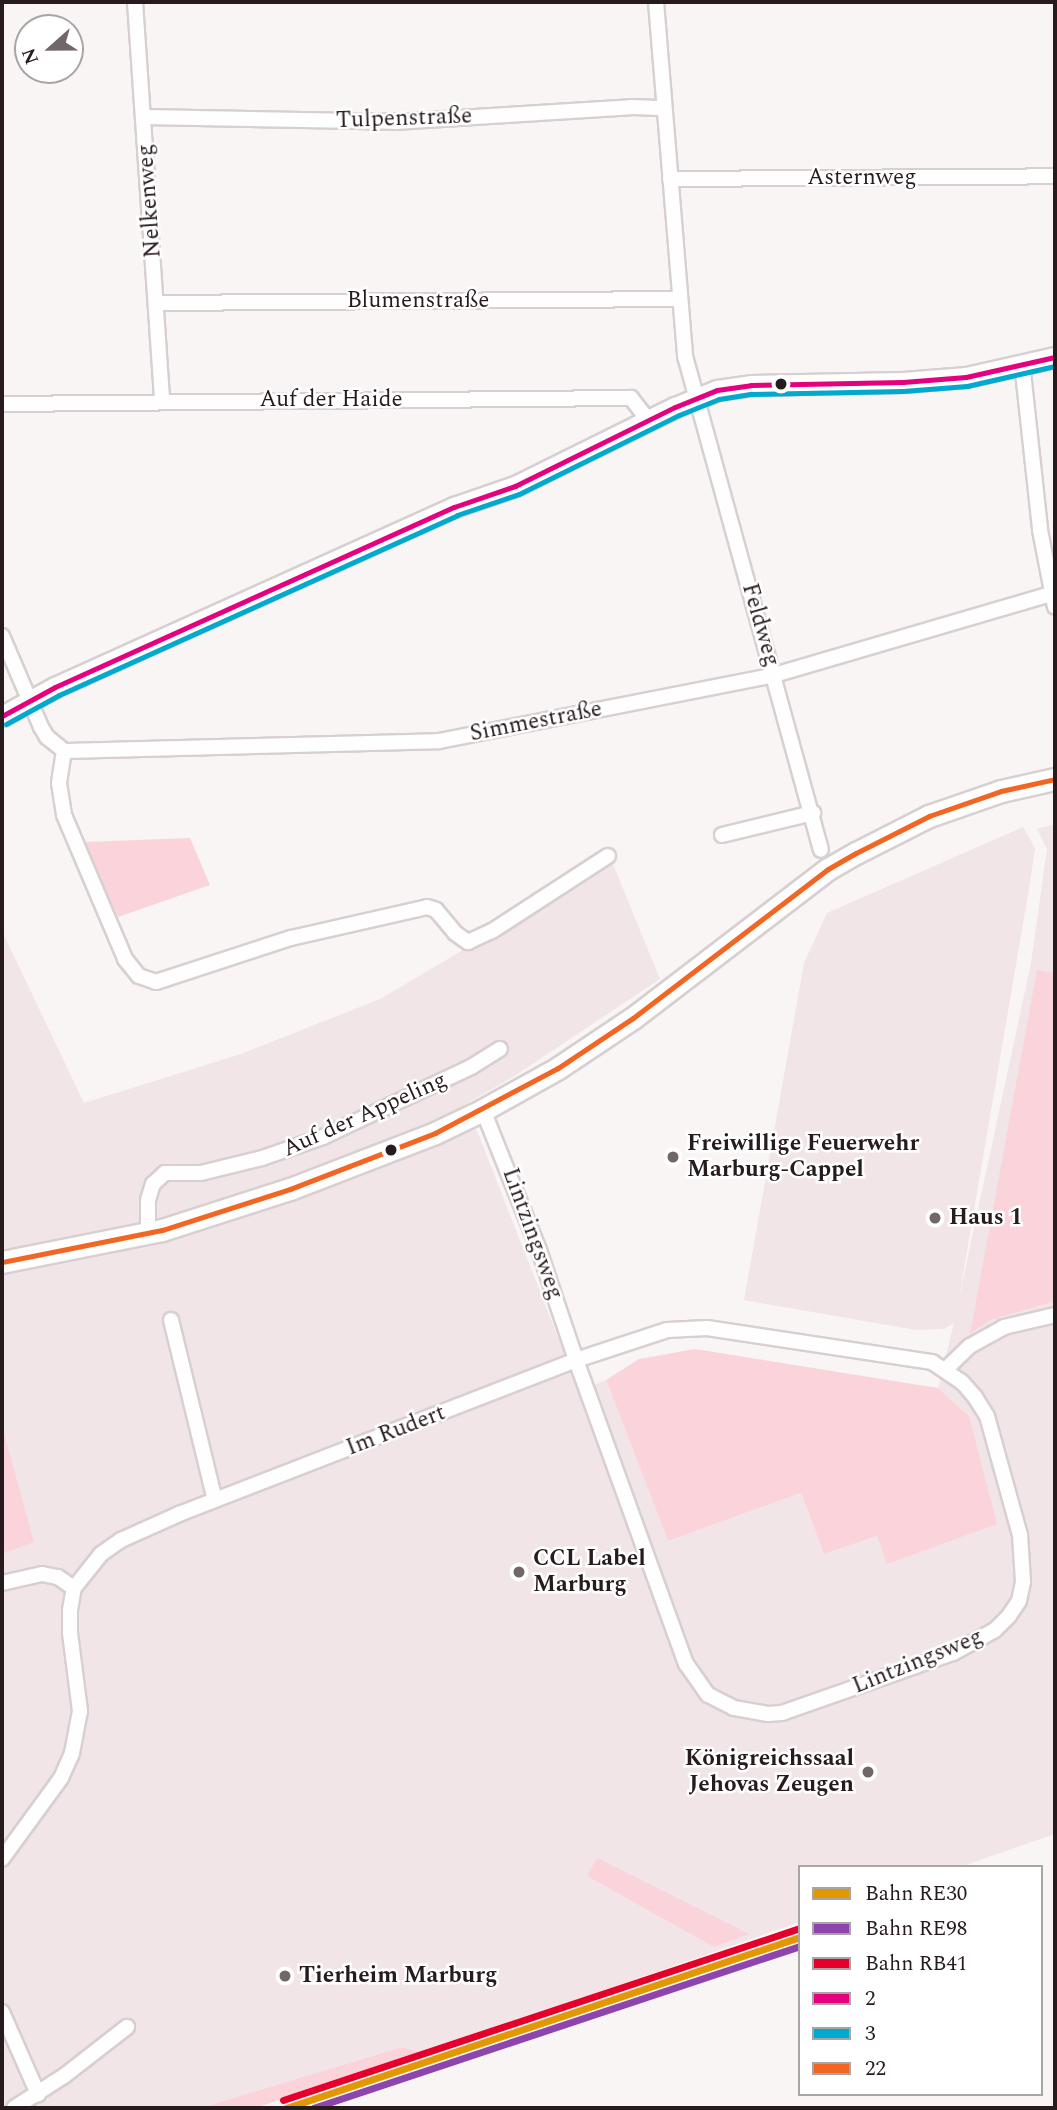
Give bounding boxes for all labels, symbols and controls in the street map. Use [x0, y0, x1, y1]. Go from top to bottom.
north arrow [14, 14, 84, 84]
text: N [14, 44, 47, 68]
street label: Tulpenstraße [335, 103, 473, 135]
street label: Nelkenweg [132, 143, 168, 259]
street label: Asternweg [807, 164, 917, 192]
street label: Blumenstraße [347, 287, 489, 315]
unlabelled marker [774, 377, 788, 391]
street label: Auf der Haide [259, 386, 403, 414]
street label: Feldweg [735, 580, 785, 670]
street label: Simmestraße [468, 696, 604, 748]
street label: Auf der Appeling [279, 1066, 451, 1164]
place label: Freiwillige Feuerwehr Marburg-Cappel [687, 1130, 919, 1184]
unlabelled marker [384, 1143, 398, 1157]
marker: Freiwillige Feuerwehr Marburg-Cappel [665, 1149, 681, 1165]
street label: Lintzingsweg [495, 1164, 569, 1304]
place label: Haus 1 [949, 1204, 1022, 1232]
marker: Haus 1 [927, 1210, 943, 1226]
street label: Im Rudert [343, 1400, 449, 1462]
place label: CCL Label Marburg [533, 1545, 646, 1599]
marker: CCL Label Marburg [511, 1564, 527, 1580]
street label: Lintzingsweg [849, 1623, 987, 1701]
place label: Königreichssaal Jehovas Zeugen [685, 1745, 854, 1799]
marker: Königreichssaal Jehovas Zeugen [860, 1764, 876, 1780]
legend [798, 1865, 1043, 2096]
text: Bahn RE30 [865, 1878, 967, 1910]
text: Bahn RE98 [865, 1913, 967, 1945]
text: Bahn RB41 [865, 1948, 967, 1980]
place label: Tierheim Marburg [299, 1962, 497, 1990]
marker: Tierheim Marburg [277, 1968, 293, 1984]
text: 2 [865, 1983, 876, 2015]
text: 3 [865, 2018, 876, 2050]
text: 22 [865, 2053, 886, 2085]

